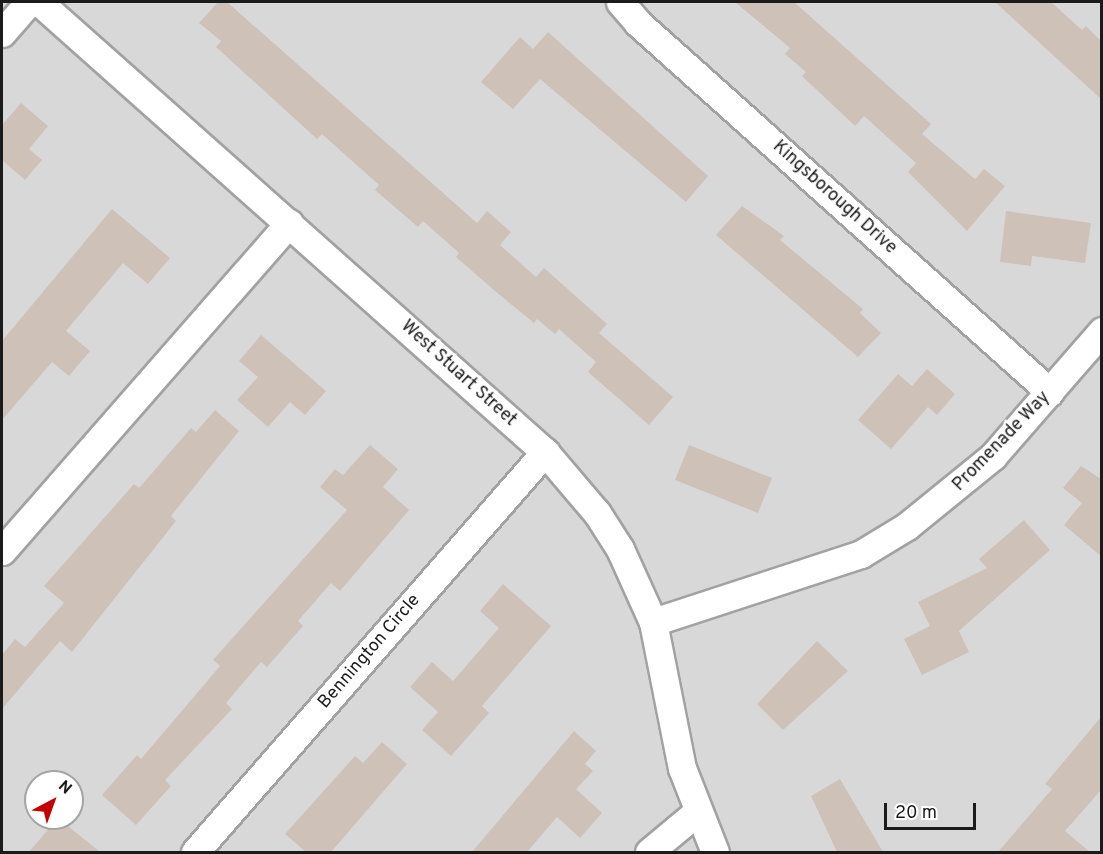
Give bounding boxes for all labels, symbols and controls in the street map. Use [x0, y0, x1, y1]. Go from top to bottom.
street label: Kingsborough Drive [767, 137, 901, 259]
street label: West Stuart Street [396, 316, 520, 432]
street label: Promenade Way [949, 387, 1055, 497]
street label: Bennington Circle [314, 590, 426, 714]
north arrow [24, 770, 84, 830]
text: N [54, 777, 75, 799]
scale bar [887, 791, 978, 829]
text: 20 m [895, 802, 937, 825]

